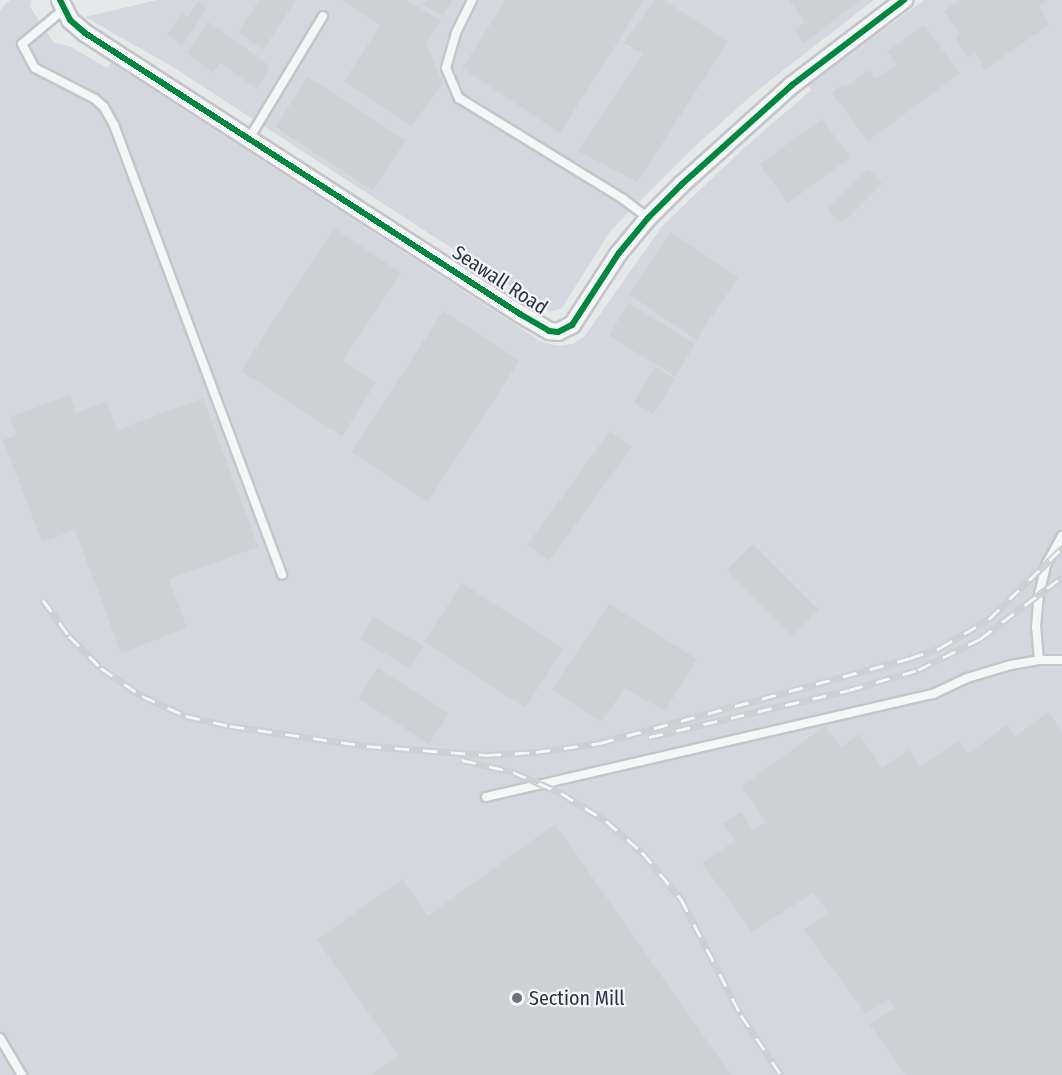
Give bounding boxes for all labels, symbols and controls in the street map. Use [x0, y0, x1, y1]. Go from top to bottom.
street label: Seawall Road [448, 240, 552, 320]
place label: Section Mill [529, 986, 625, 1010]
marker: Section Mill [510, 991, 524, 1005]

